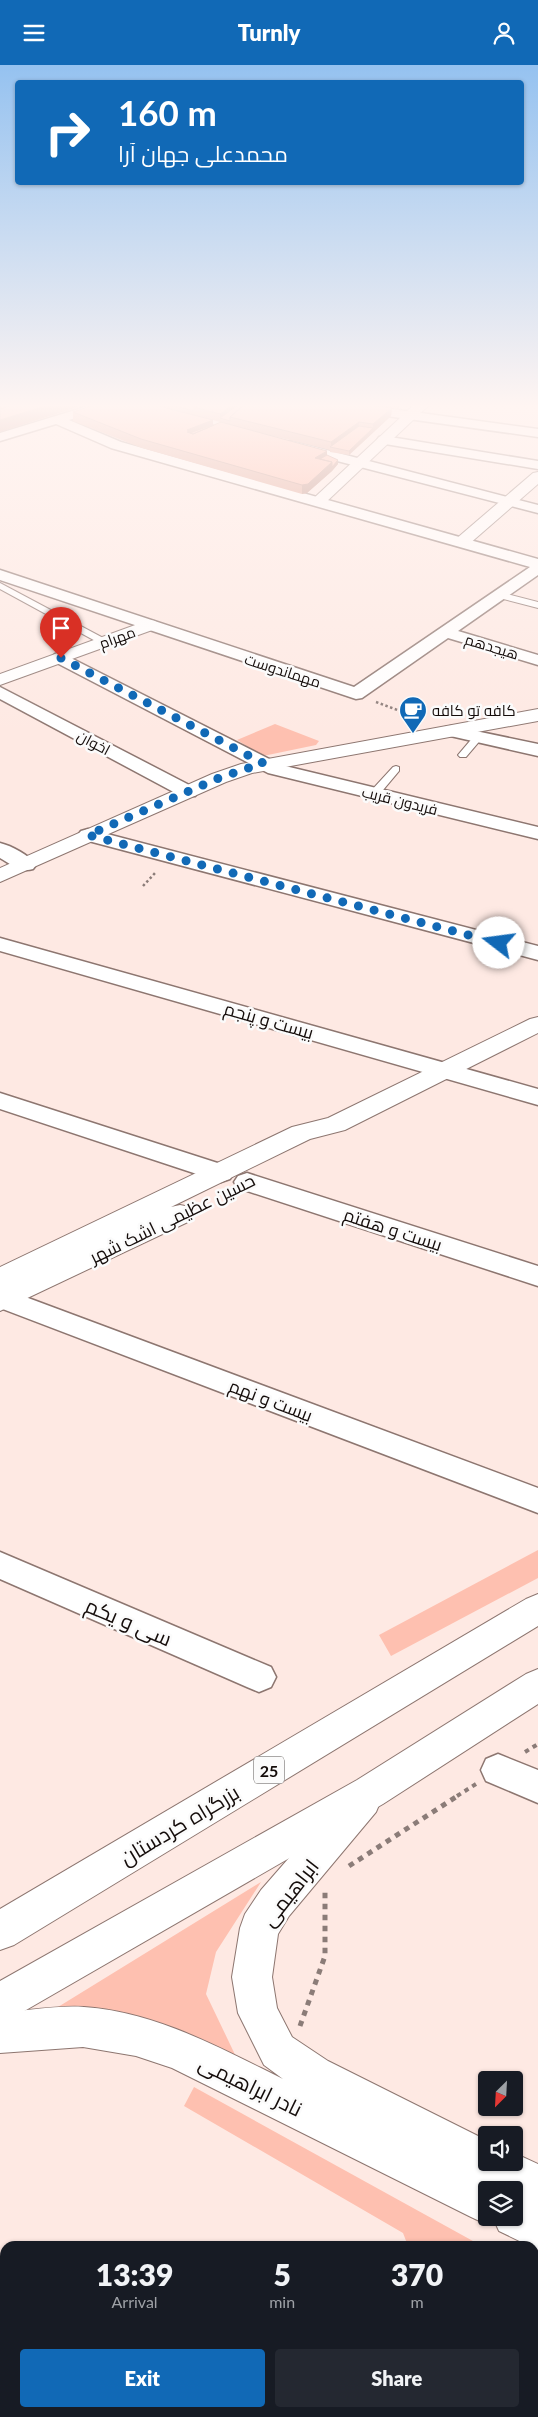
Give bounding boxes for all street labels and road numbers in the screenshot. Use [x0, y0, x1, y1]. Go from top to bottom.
street label: مهرام [96, 622, 138, 654]
street label: هیجدهم [462, 629, 521, 665]
street label: مهماندوست [242, 649, 323, 693]
street label: اخوان [73, 726, 114, 760]
street label: فریدون قریب [360, 782, 440, 820]
street label: بیست و پنجم [221, 997, 316, 1045]
street label: حسین عظیمی اشک شهر [85, 1168, 259, 1269]
street label: بیست و هفتم [340, 1203, 445, 1257]
street label: بیست و نهم [225, 1374, 316, 1428]
street label: سی و یکم [81, 1592, 176, 1653]
road number: 25 [254, 1757, 284, 1783]
street label: بزرگراه کردستان [115, 1779, 244, 1871]
street label: ابراهیمی [255, 1853, 325, 1932]
street label: نادر ابراهیمی [194, 2049, 307, 2123]

